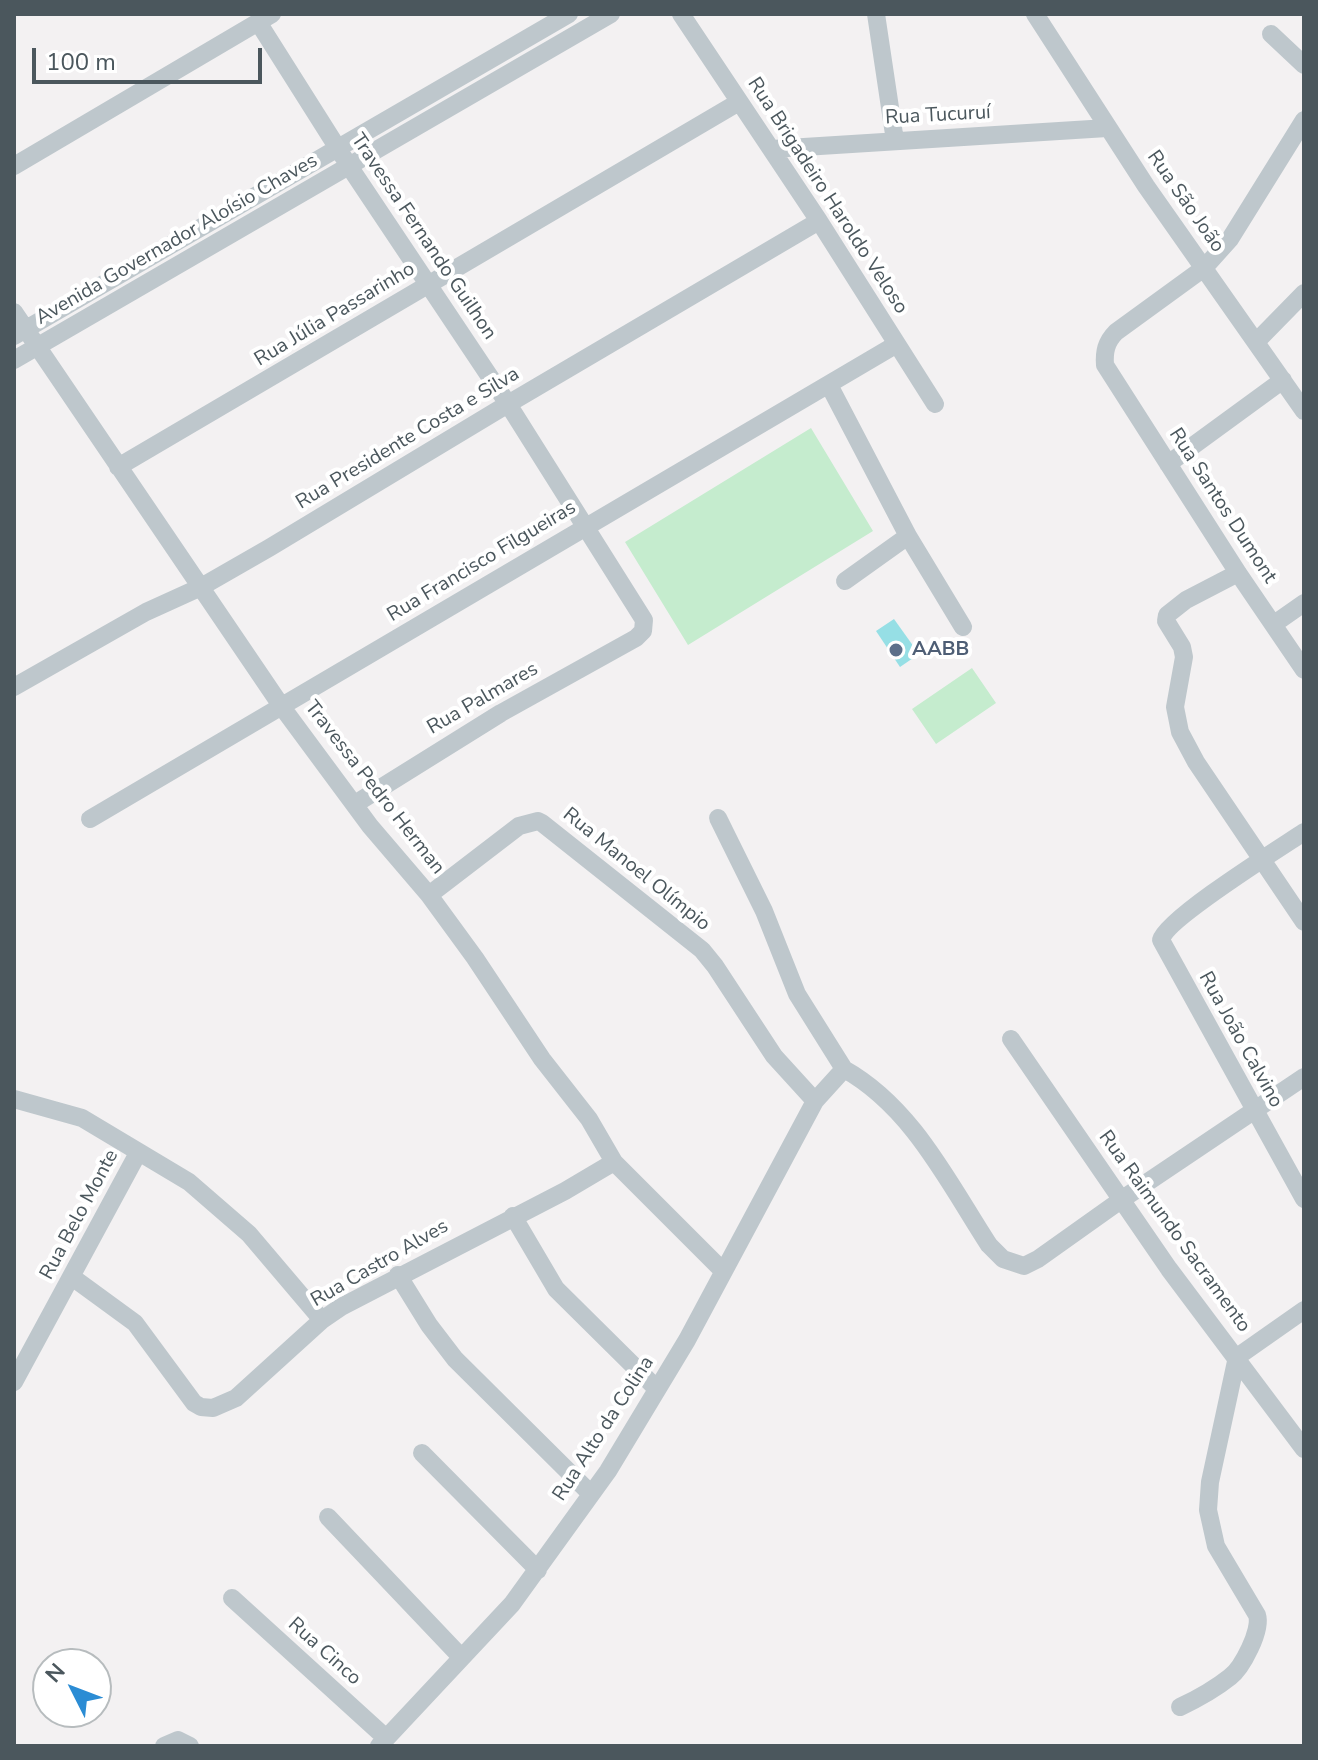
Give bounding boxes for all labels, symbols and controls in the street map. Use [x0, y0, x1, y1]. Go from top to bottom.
scale bar [36, 32, 266, 82]
text: 100 m [46, 46, 116, 78]
street label: Rua Brigadeiro Haroldo Veloso [742, 73, 912, 319]
street label: Rua Tucuruí [885, 101, 991, 131]
street label: Travessa Fernando Guilhon [345, 129, 501, 345]
street label: Rua São João [1141, 146, 1229, 258]
street label: Avenida Governador Aloísio Chaves [32, 149, 322, 331]
street label: Rua Júlia Passarinho [251, 258, 419, 372]
street label: Rua Presidente Costa e Silva [292, 363, 524, 515]
street label: Rua Santos Dumont [1163, 424, 1281, 588]
street label: Rua Francisco Filgueiras [383, 496, 581, 628]
place label: AABB [912, 638, 969, 662]
marker: AABB [887, 641, 905, 659]
street label: Rua Palmares [423, 658, 543, 740]
street label: Travessa Pedro Herman [299, 696, 449, 880]
street label: Rua Manoel Olímpio [557, 803, 715, 937]
street label: Rua João Calvino [1193, 968, 1287, 1112]
street label: Rua Raimundo Sacramento [1093, 1126, 1255, 1338]
street label: Rua Belo Monte [36, 1146, 124, 1284]
street label: Rua Castro Alves [307, 1215, 453, 1313]
street label: Rua Alto da Colina [548, 1352, 660, 1506]
street label: Rua Cinco [283, 1613, 365, 1691]
north arrow [32, 1648, 112, 1728]
text: N [39, 1657, 72, 1689]

